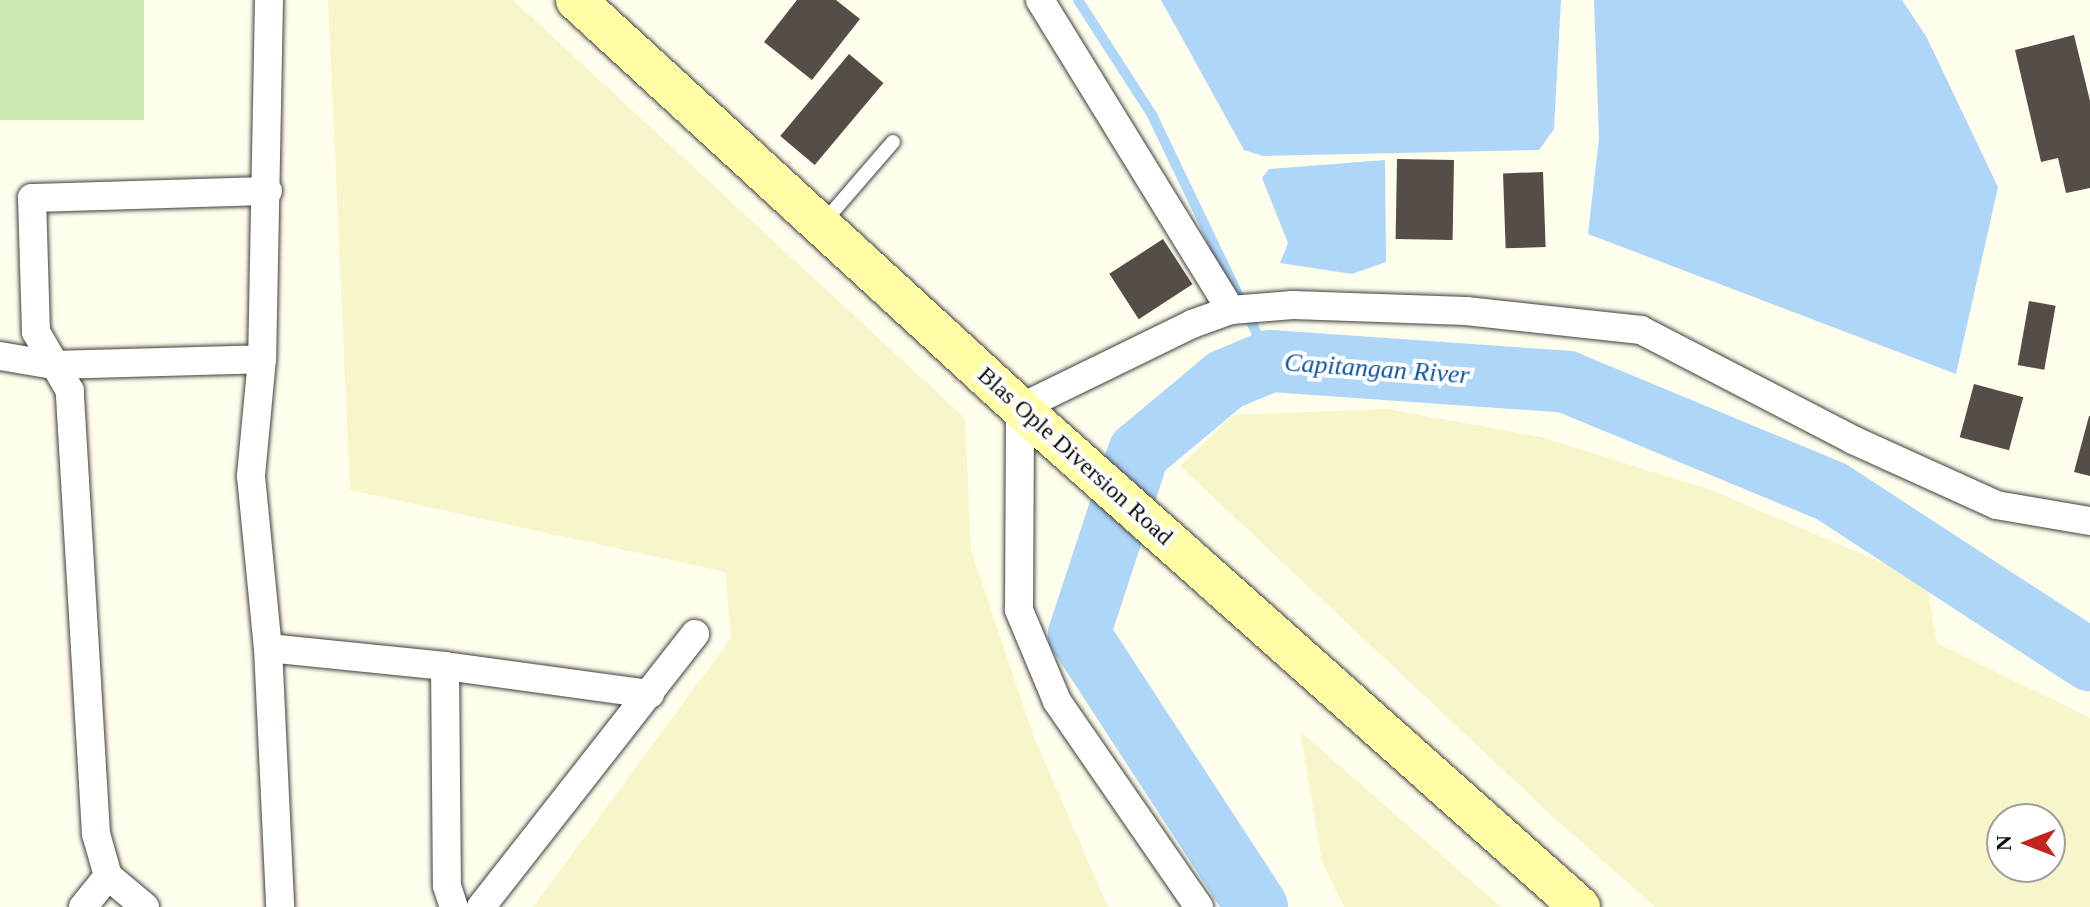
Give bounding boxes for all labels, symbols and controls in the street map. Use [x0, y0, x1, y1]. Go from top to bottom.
water label: Capitangan River [1283, 347, 1471, 391]
street label: Blas Ople Diversion Road [971, 361, 1179, 551]
north arrow [1986, 803, 2066, 883]
text: N [1991, 835, 2016, 851]

